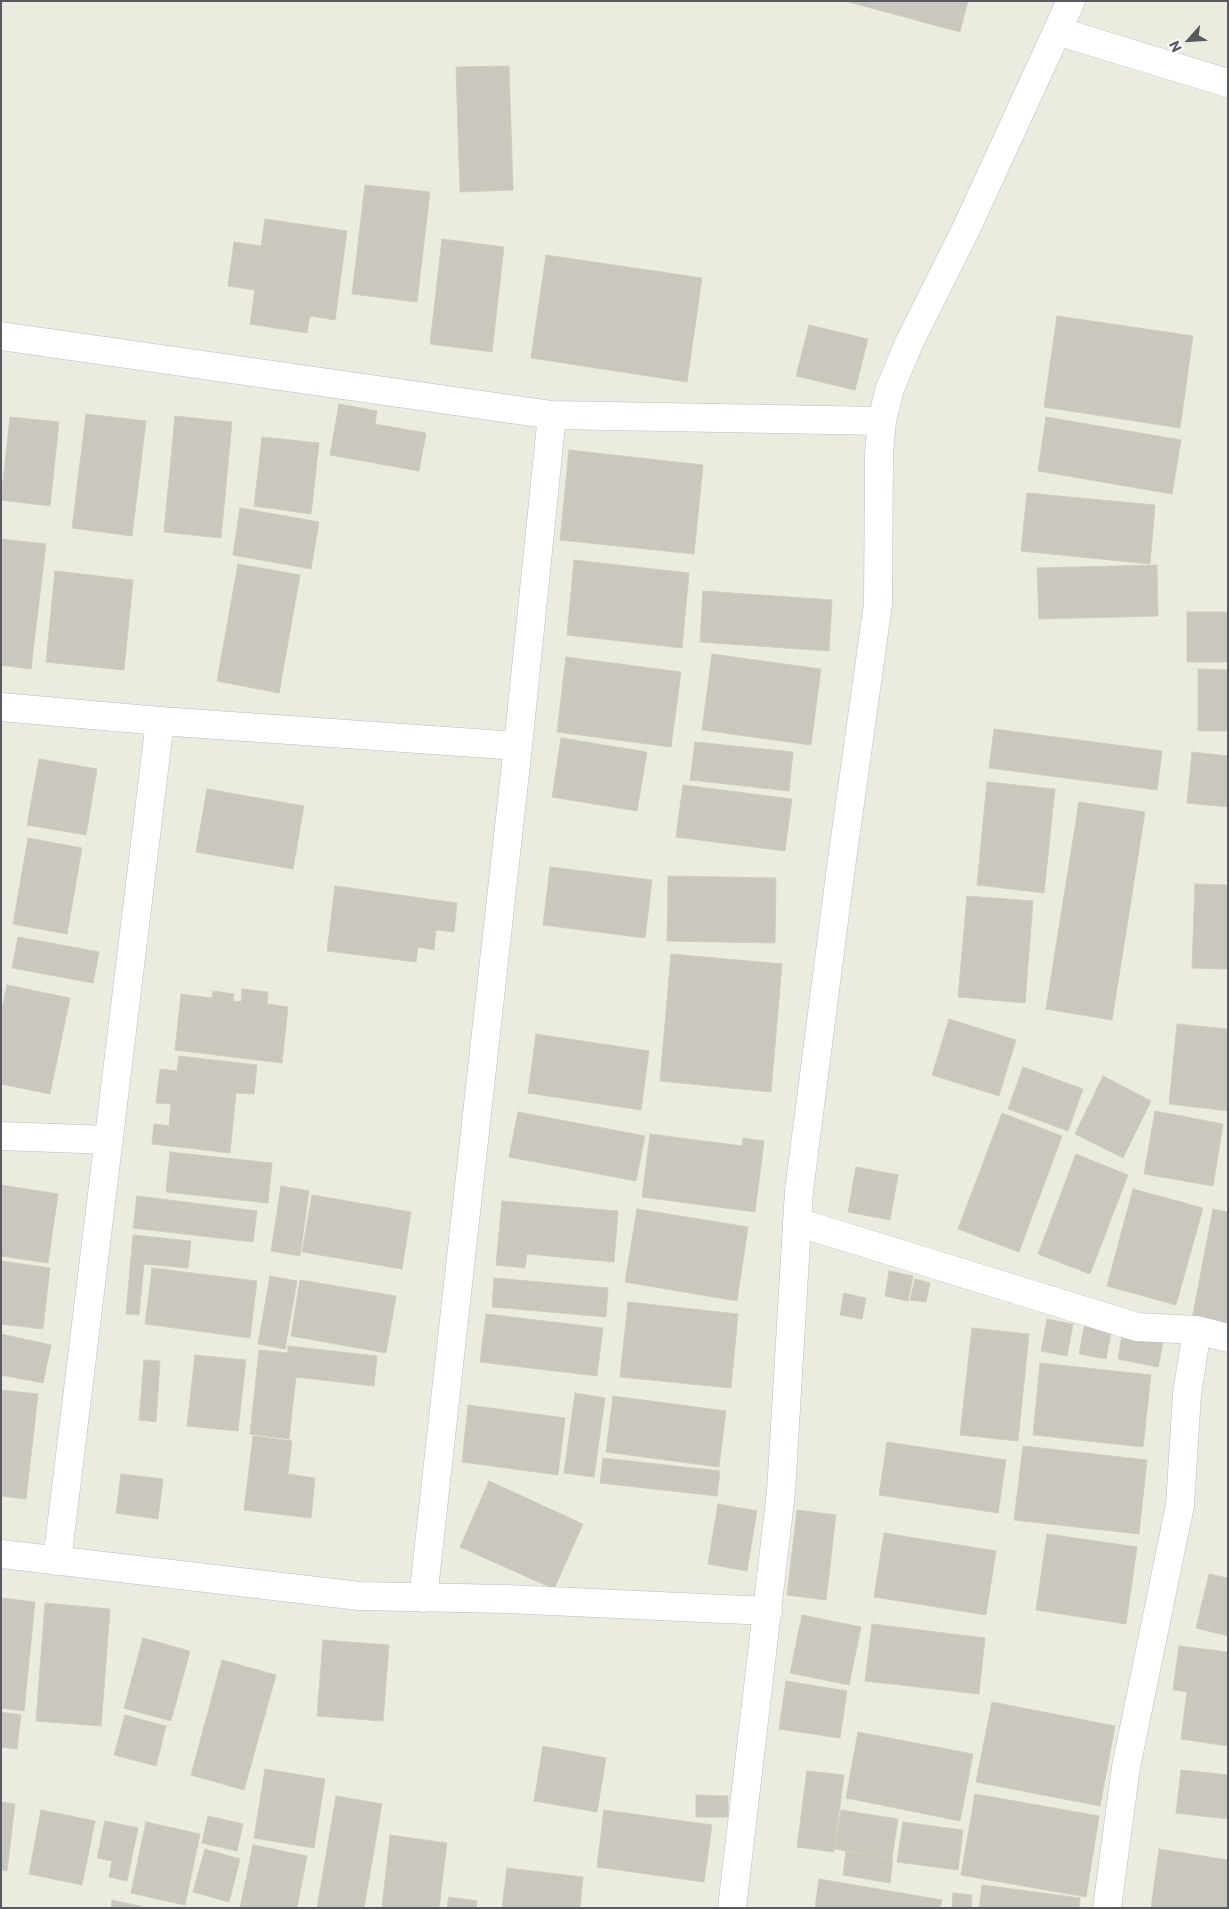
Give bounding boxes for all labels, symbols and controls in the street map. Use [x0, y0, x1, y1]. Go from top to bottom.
north arrow [1164, 15, 1214, 65]
text: N [1165, 38, 1185, 55]

